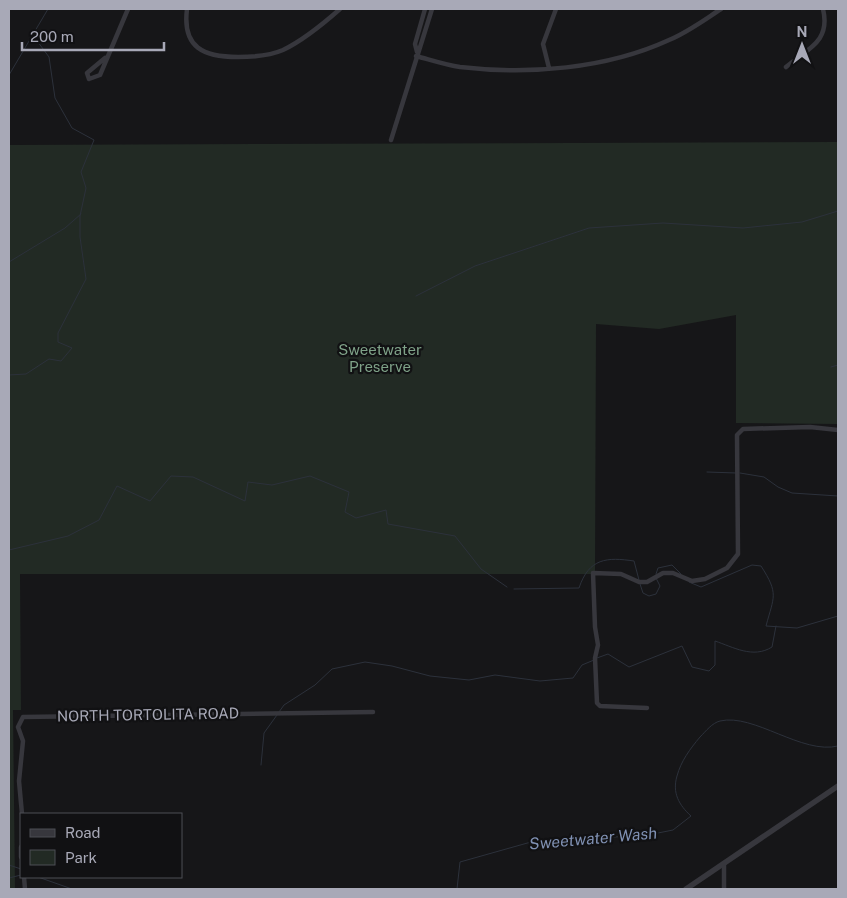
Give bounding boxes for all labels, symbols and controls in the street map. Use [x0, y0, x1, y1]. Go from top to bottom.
scale bar [22, 20, 165, 52]
north arrow [777, 20, 827, 70]
text: N [797, 24, 807, 40]
text: 200 m [30, 28, 74, 45]
park label: Sweetwater Preserve [338, 341, 422, 375]
street label: NORTH TORTOLITA ROAD [57, 704, 239, 725]
legend [20, 813, 182, 878]
water label: Sweetwater Wash [528, 823, 658, 854]
text: Road [65, 824, 101, 841]
text: Park [65, 849, 97, 866]

